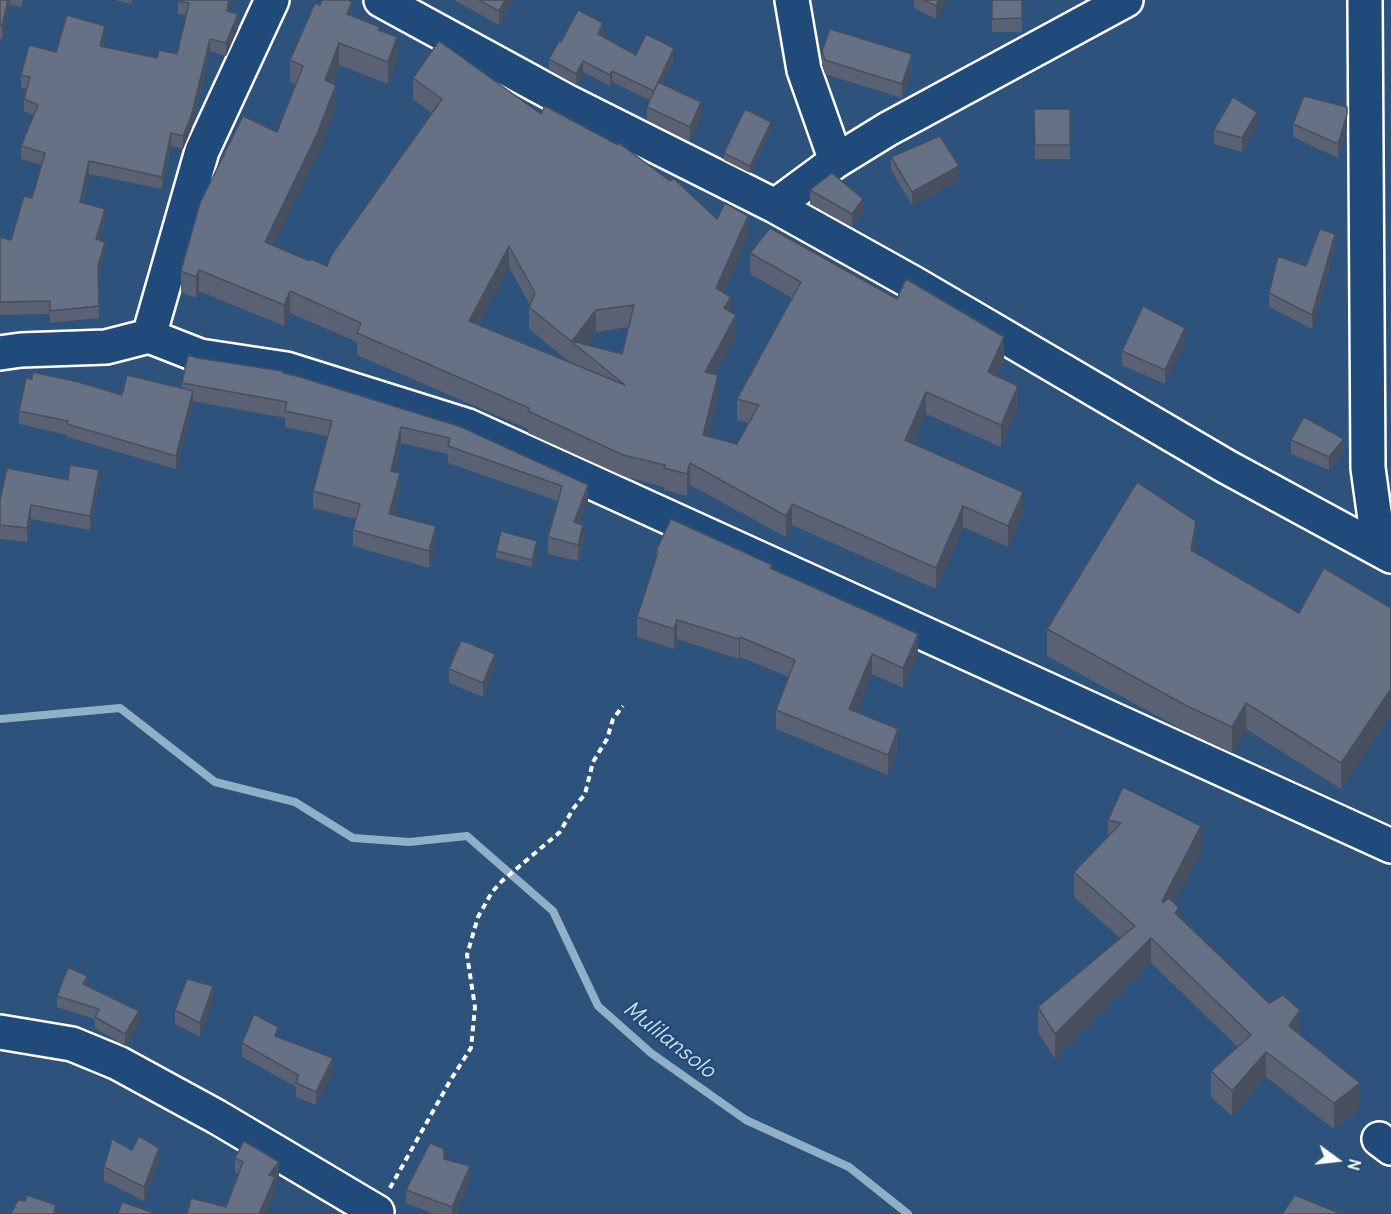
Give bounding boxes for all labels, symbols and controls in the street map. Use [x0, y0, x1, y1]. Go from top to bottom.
water label: Mulilansolo [617, 996, 721, 1084]
north arrow [1307, 1130, 1367, 1190]
text: N [1343, 1157, 1365, 1173]

